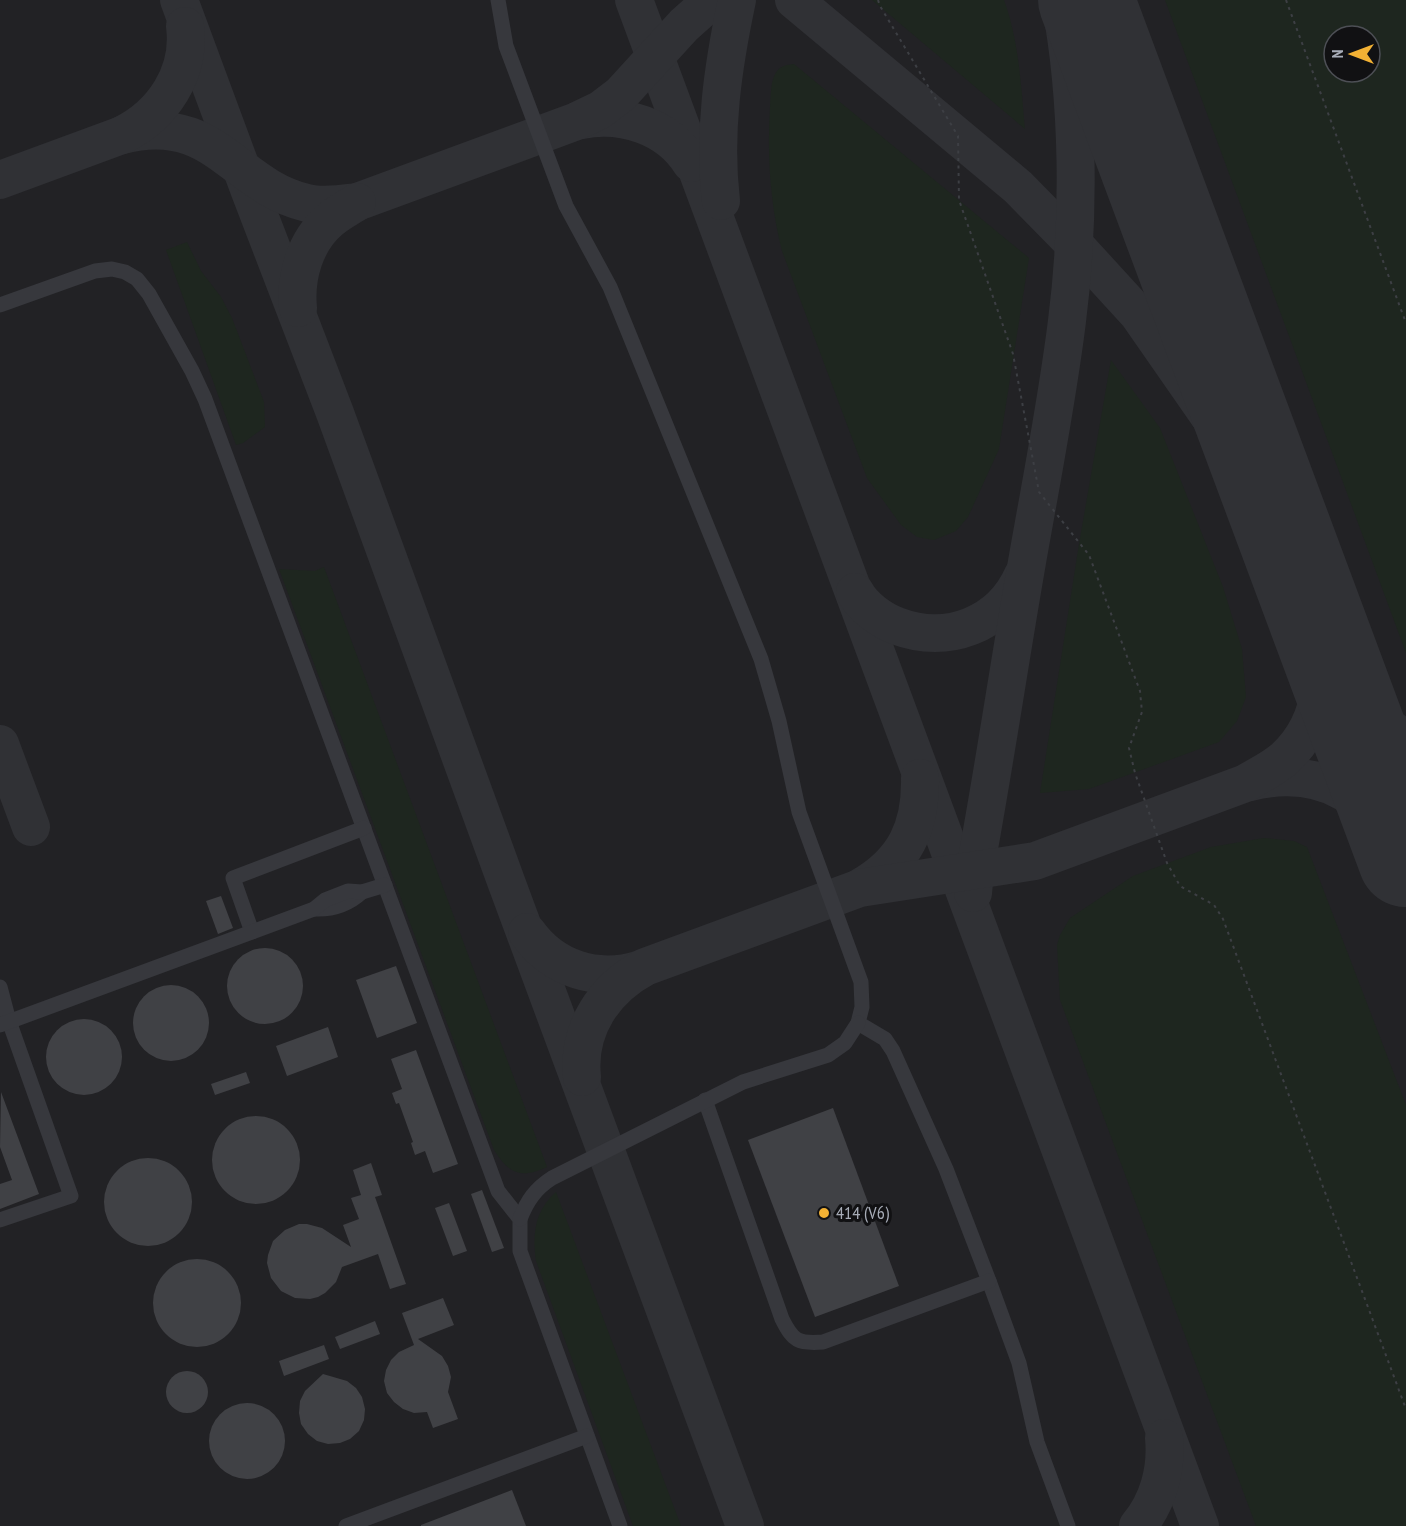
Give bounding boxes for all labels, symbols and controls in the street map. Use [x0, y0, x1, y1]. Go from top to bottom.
north arrow [1322, 24, 1382, 84]
text: N [1327, 50, 1347, 58]
place label: 414 (V6) [836, 1201, 890, 1224]
marker: 414 (V6) [817, 1206, 831, 1220]

